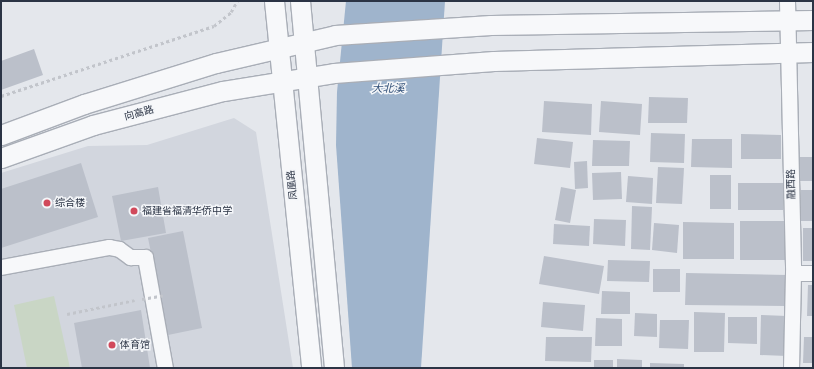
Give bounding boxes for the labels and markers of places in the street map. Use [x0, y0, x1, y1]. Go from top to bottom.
place label: 综合楼 [55, 197, 85, 209]
marker: 综合楼 [42, 198, 52, 208]
place label: 福建省福清华侨中学 [142, 205, 232, 217]
marker: 福建省福清华侨中学 [129, 206, 139, 216]
place label: 体育馆 [120, 339, 150, 351]
marker: 体育馆 [107, 340, 117, 350]

